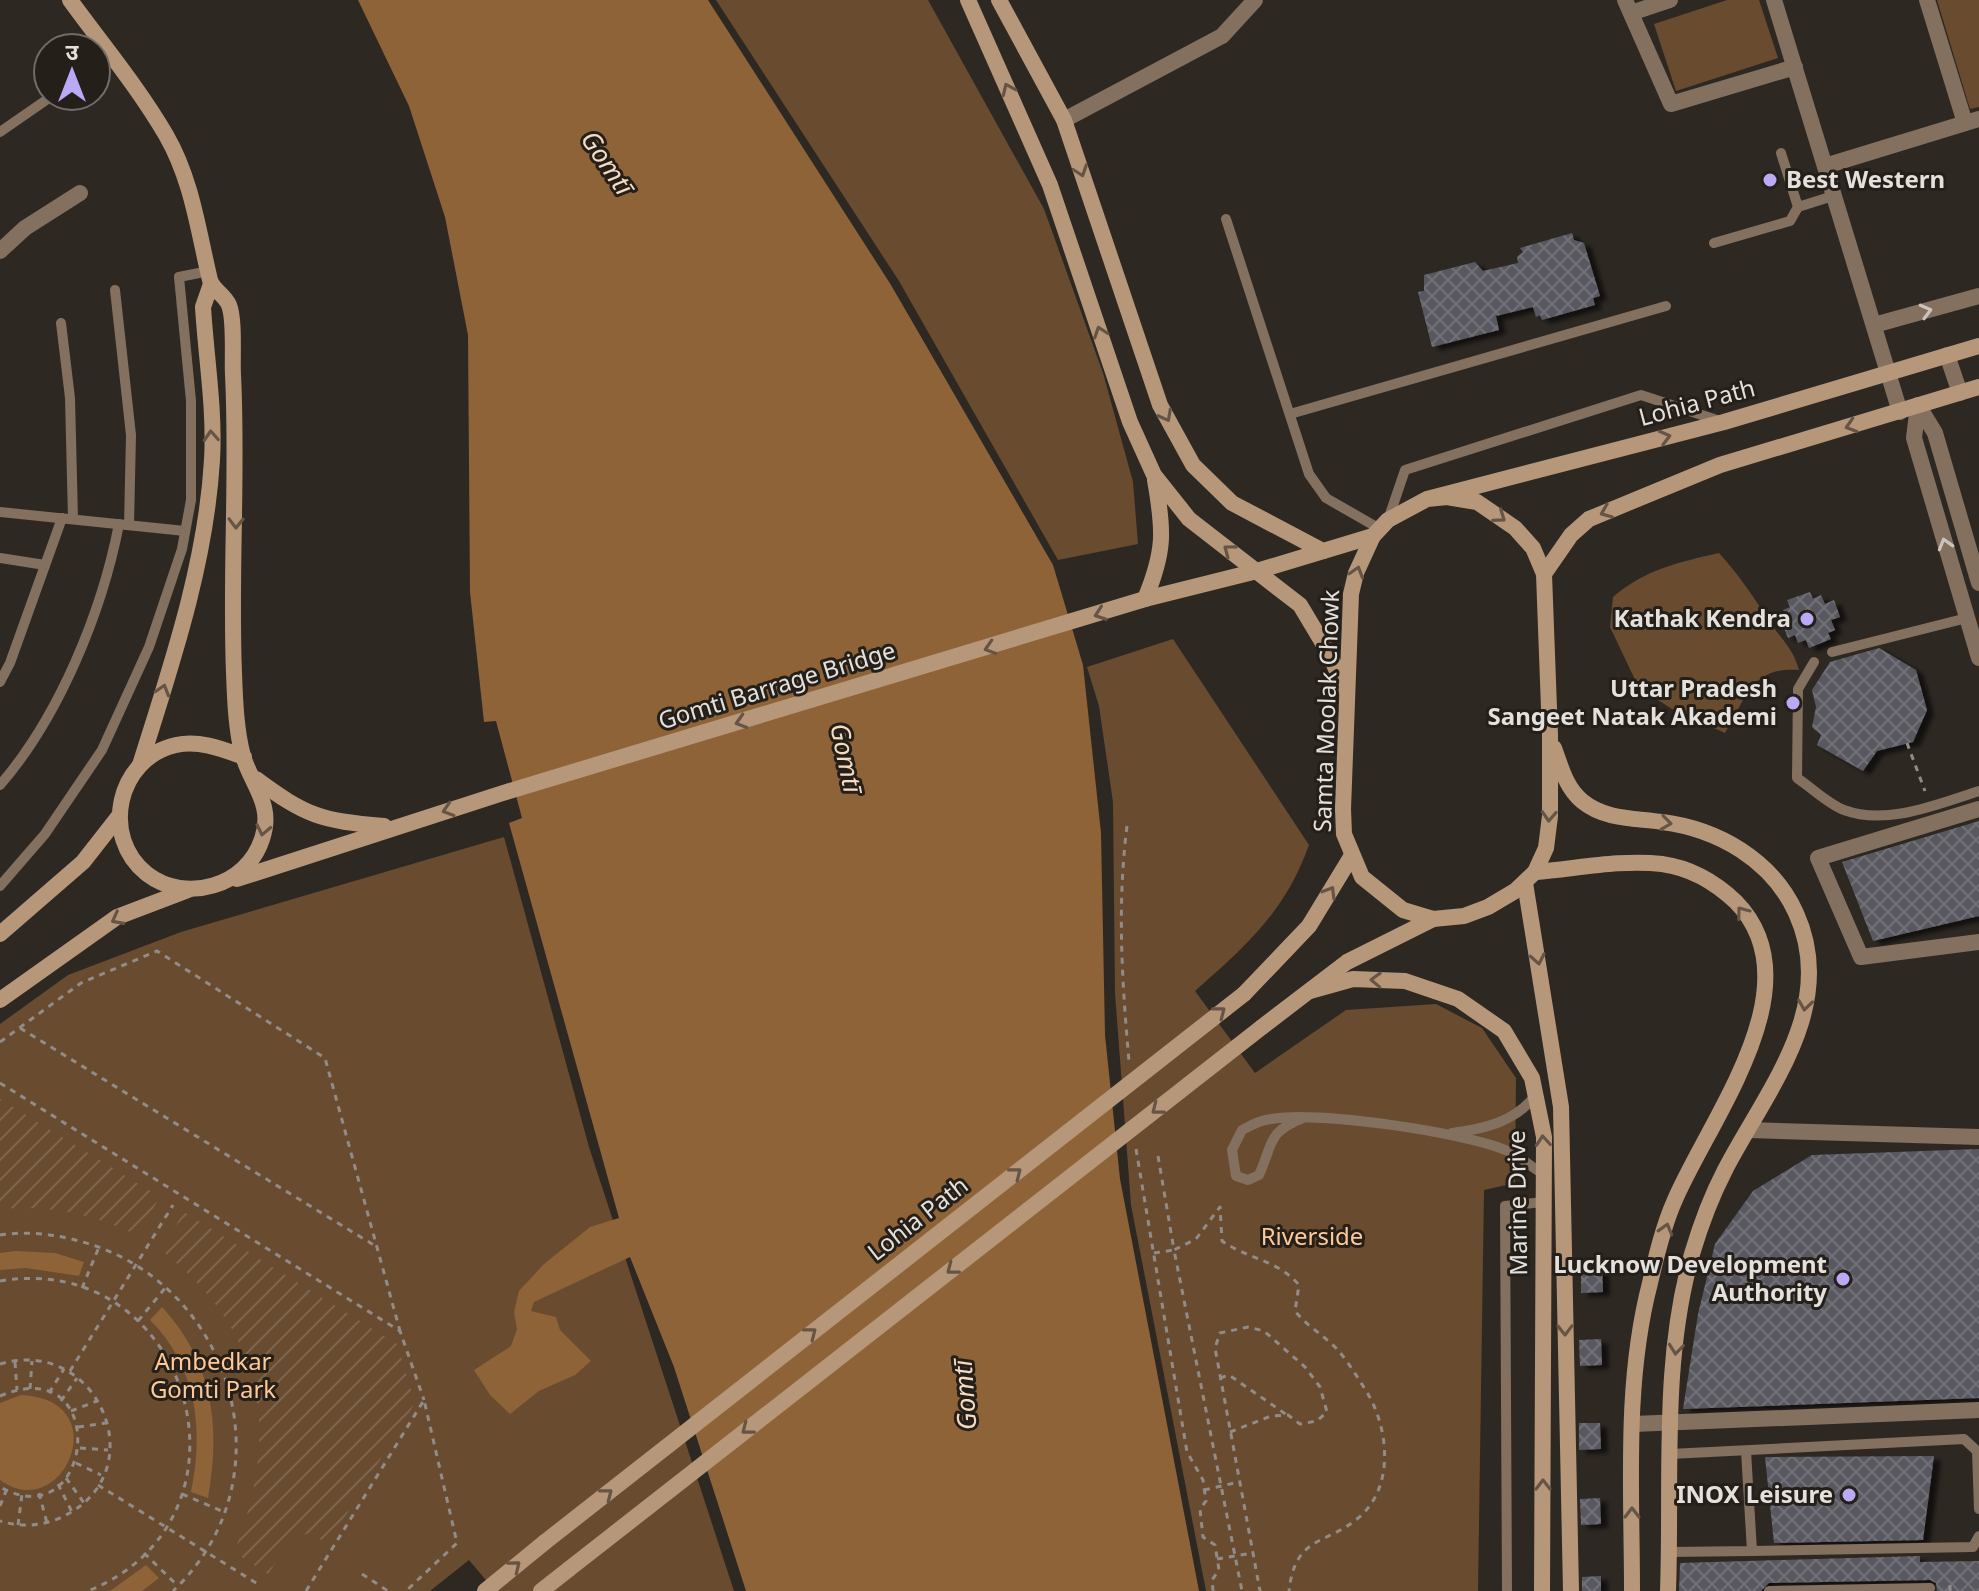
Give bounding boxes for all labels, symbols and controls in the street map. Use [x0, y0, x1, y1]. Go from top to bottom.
north arrow [32, 32, 112, 112]
text: उ [66, 36, 80, 66]
one-way arrow [1002, 82, 1018, 97]
water label: Gomtī [573, 123, 644, 204]
place label: Best Western [1786, 162, 1945, 195]
one-way arrow [1072, 163, 1088, 177]
marker: Best Western [1761, 171, 1779, 189]
one-way arrow [1919, 303, 1933, 320]
one-way arrow [1093, 325, 1109, 339]
street label: Lohia Path [1635, 370, 1759, 433]
one-way arrow [1157, 408, 1172, 423]
one-way arrow [1845, 417, 1858, 433]
one-way arrow [203, 429, 220, 442]
one-way arrow [1658, 430, 1671, 447]
one-way arrow [1600, 503, 1614, 519]
one-way arrow [1491, 507, 1506, 522]
one-way arrow [227, 517, 245, 530]
one-way arrow [1938, 537, 1954, 551]
one-way arrow [1223, 545, 1237, 559]
one-way arrow [1348, 566, 1364, 580]
street label: Samta Moolak Chowk [1305, 589, 1346, 833]
place label: Kathak Kendra [1614, 601, 1791, 634]
one-way arrow [1094, 604, 1108, 620]
marker: Kathak Kendra [1798, 610, 1816, 628]
street label: Gomti Barrage Bridge [654, 633, 899, 736]
one-way arrow [984, 639, 998, 655]
place label: Uttar Pradesh Sangeet Natak Akademi [1488, 671, 1777, 732]
one-way arrow [154, 684, 170, 698]
marker: Uttar Pradesh Sangeet Natak Akademi [1784, 694, 1802, 712]
one-way arrow [735, 713, 749, 729]
water label: Gomtī [822, 720, 872, 798]
one-way arrow [442, 801, 456, 817]
one-way arrow [1541, 810, 1558, 823]
one-way arrow [1659, 814, 1672, 831]
one-way arrow [255, 823, 272, 836]
one-way arrow [1320, 886, 1336, 901]
one-way arrow [1738, 906, 1752, 921]
one-way arrow [111, 909, 126, 925]
one-way arrow [1529, 953, 1546, 966]
one-way arrow [1369, 971, 1382, 988]
one-way arrow [1797, 998, 1814, 1012]
one-way arrow [1211, 1008, 1226, 1022]
one-way arrow [1152, 1099, 1166, 1114]
street label: Marine Drive [1499, 1130, 1534, 1276]
one-way arrow [1535, 1134, 1552, 1147]
street label: Lohia Path [860, 1168, 974, 1268]
one-way arrow [1007, 1168, 1022, 1182]
park label: Riverside [1261, 1219, 1363, 1252]
one-way arrow [1657, 1222, 1673, 1236]
place label: Lucknow Development Authority [1553, 1247, 1827, 1308]
one-way arrow [946, 1260, 961, 1274]
marker: Lucknow Development Authority [1834, 1270, 1852, 1288]
one-way arrow [1557, 1324, 1574, 1337]
one-way arrow [802, 1329, 817, 1343]
one-way arrow [1667, 1343, 1684, 1356]
park label: Ambedkar Gomti Park [150, 1344, 276, 1405]
water label: Gomtī [943, 1356, 984, 1431]
one-way arrow [741, 1420, 756, 1434]
place label: INOX Leisure [1676, 1477, 1833, 1510]
one-way arrow [1534, 1478, 1552, 1491]
marker: INOX Leisure [1840, 1486, 1858, 1504]
one-way arrow [598, 1489, 613, 1503]
one-way arrow [1623, 1506, 1641, 1519]
one-way arrow [506, 1562, 521, 1576]

